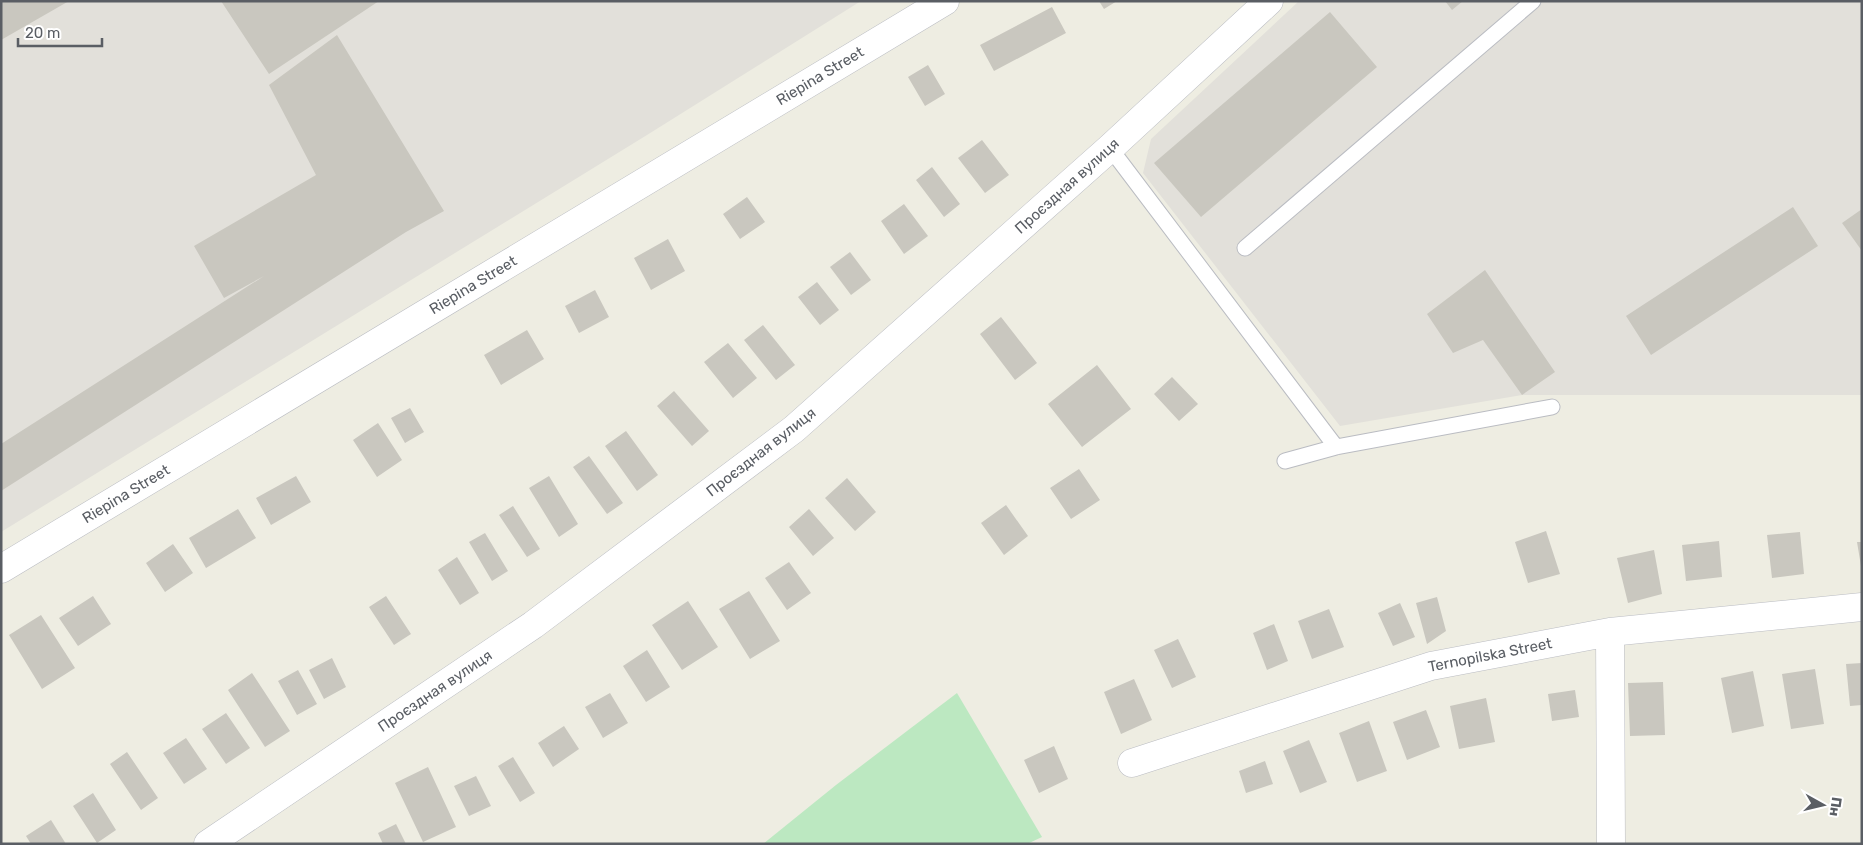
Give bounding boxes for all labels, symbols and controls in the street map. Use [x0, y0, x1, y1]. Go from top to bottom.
scale bar [18, 15, 101, 47]
text: 20 m [25, 24, 60, 42]
street label: Riepina Street [773, 43, 867, 109]
street label: Проєздная вулиця [1011, 134, 1123, 238]
street label: Riepina Street [426, 252, 520, 318]
street label: Проєздная вулиця [703, 404, 819, 500]
street label: Riepina Street [79, 461, 173, 527]
street label: Ternopilska Street [1427, 634, 1554, 676]
street label: Проєздная вулиця [374, 646, 496, 736]
north arrow [1798, 780, 1848, 830]
text: Пн [1826, 796, 1845, 818]

